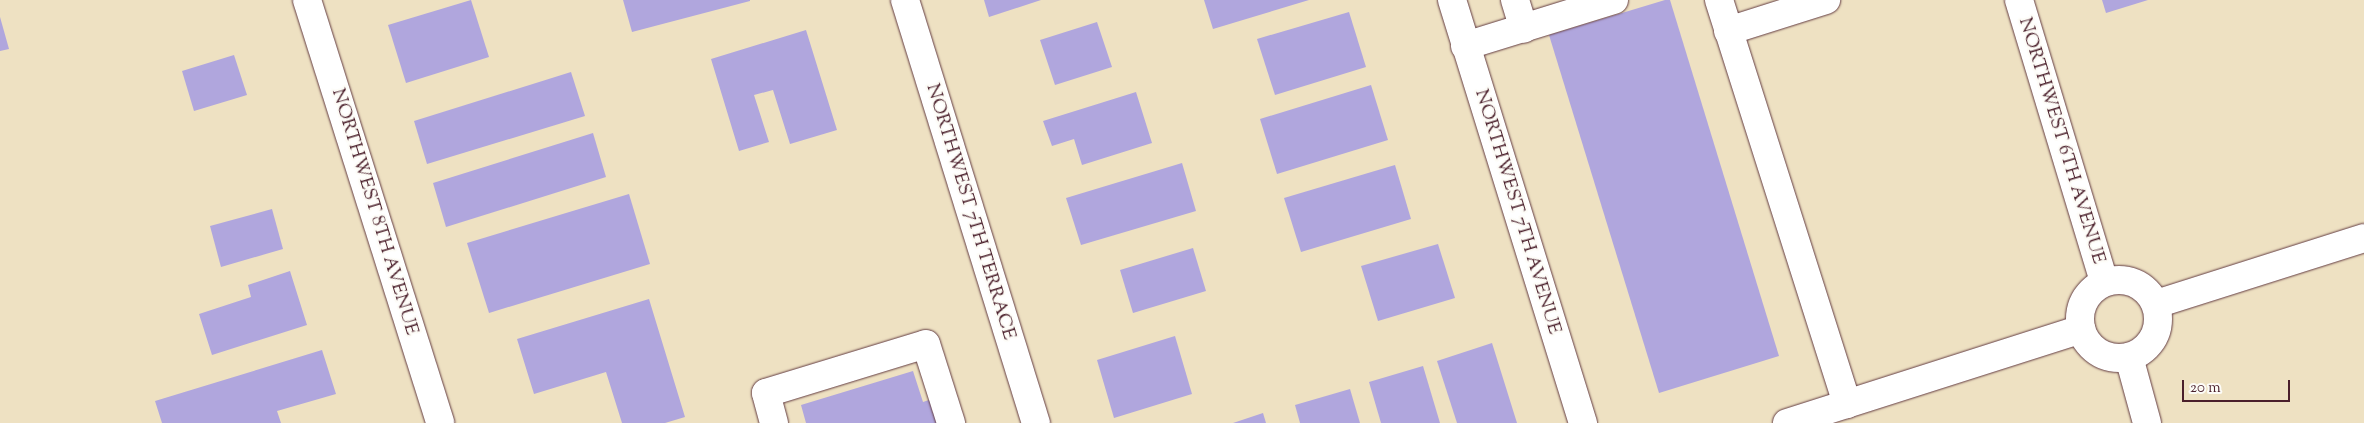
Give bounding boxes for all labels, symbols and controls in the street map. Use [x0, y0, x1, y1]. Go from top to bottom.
street label: NORTHWEST 6TH AVENUE [2013, 15, 2109, 267]
street label: NORTHWEST 7TH TERRACE [920, 81, 1020, 343]
street label: NORTHWEST 8TH AVENUE [326, 86, 422, 338]
street label: NORTHWEST 7TH AVENUE [1469, 87, 1565, 337]
scale bar [2184, 370, 2292, 402]
text: 20 m [2190, 378, 2221, 399]

